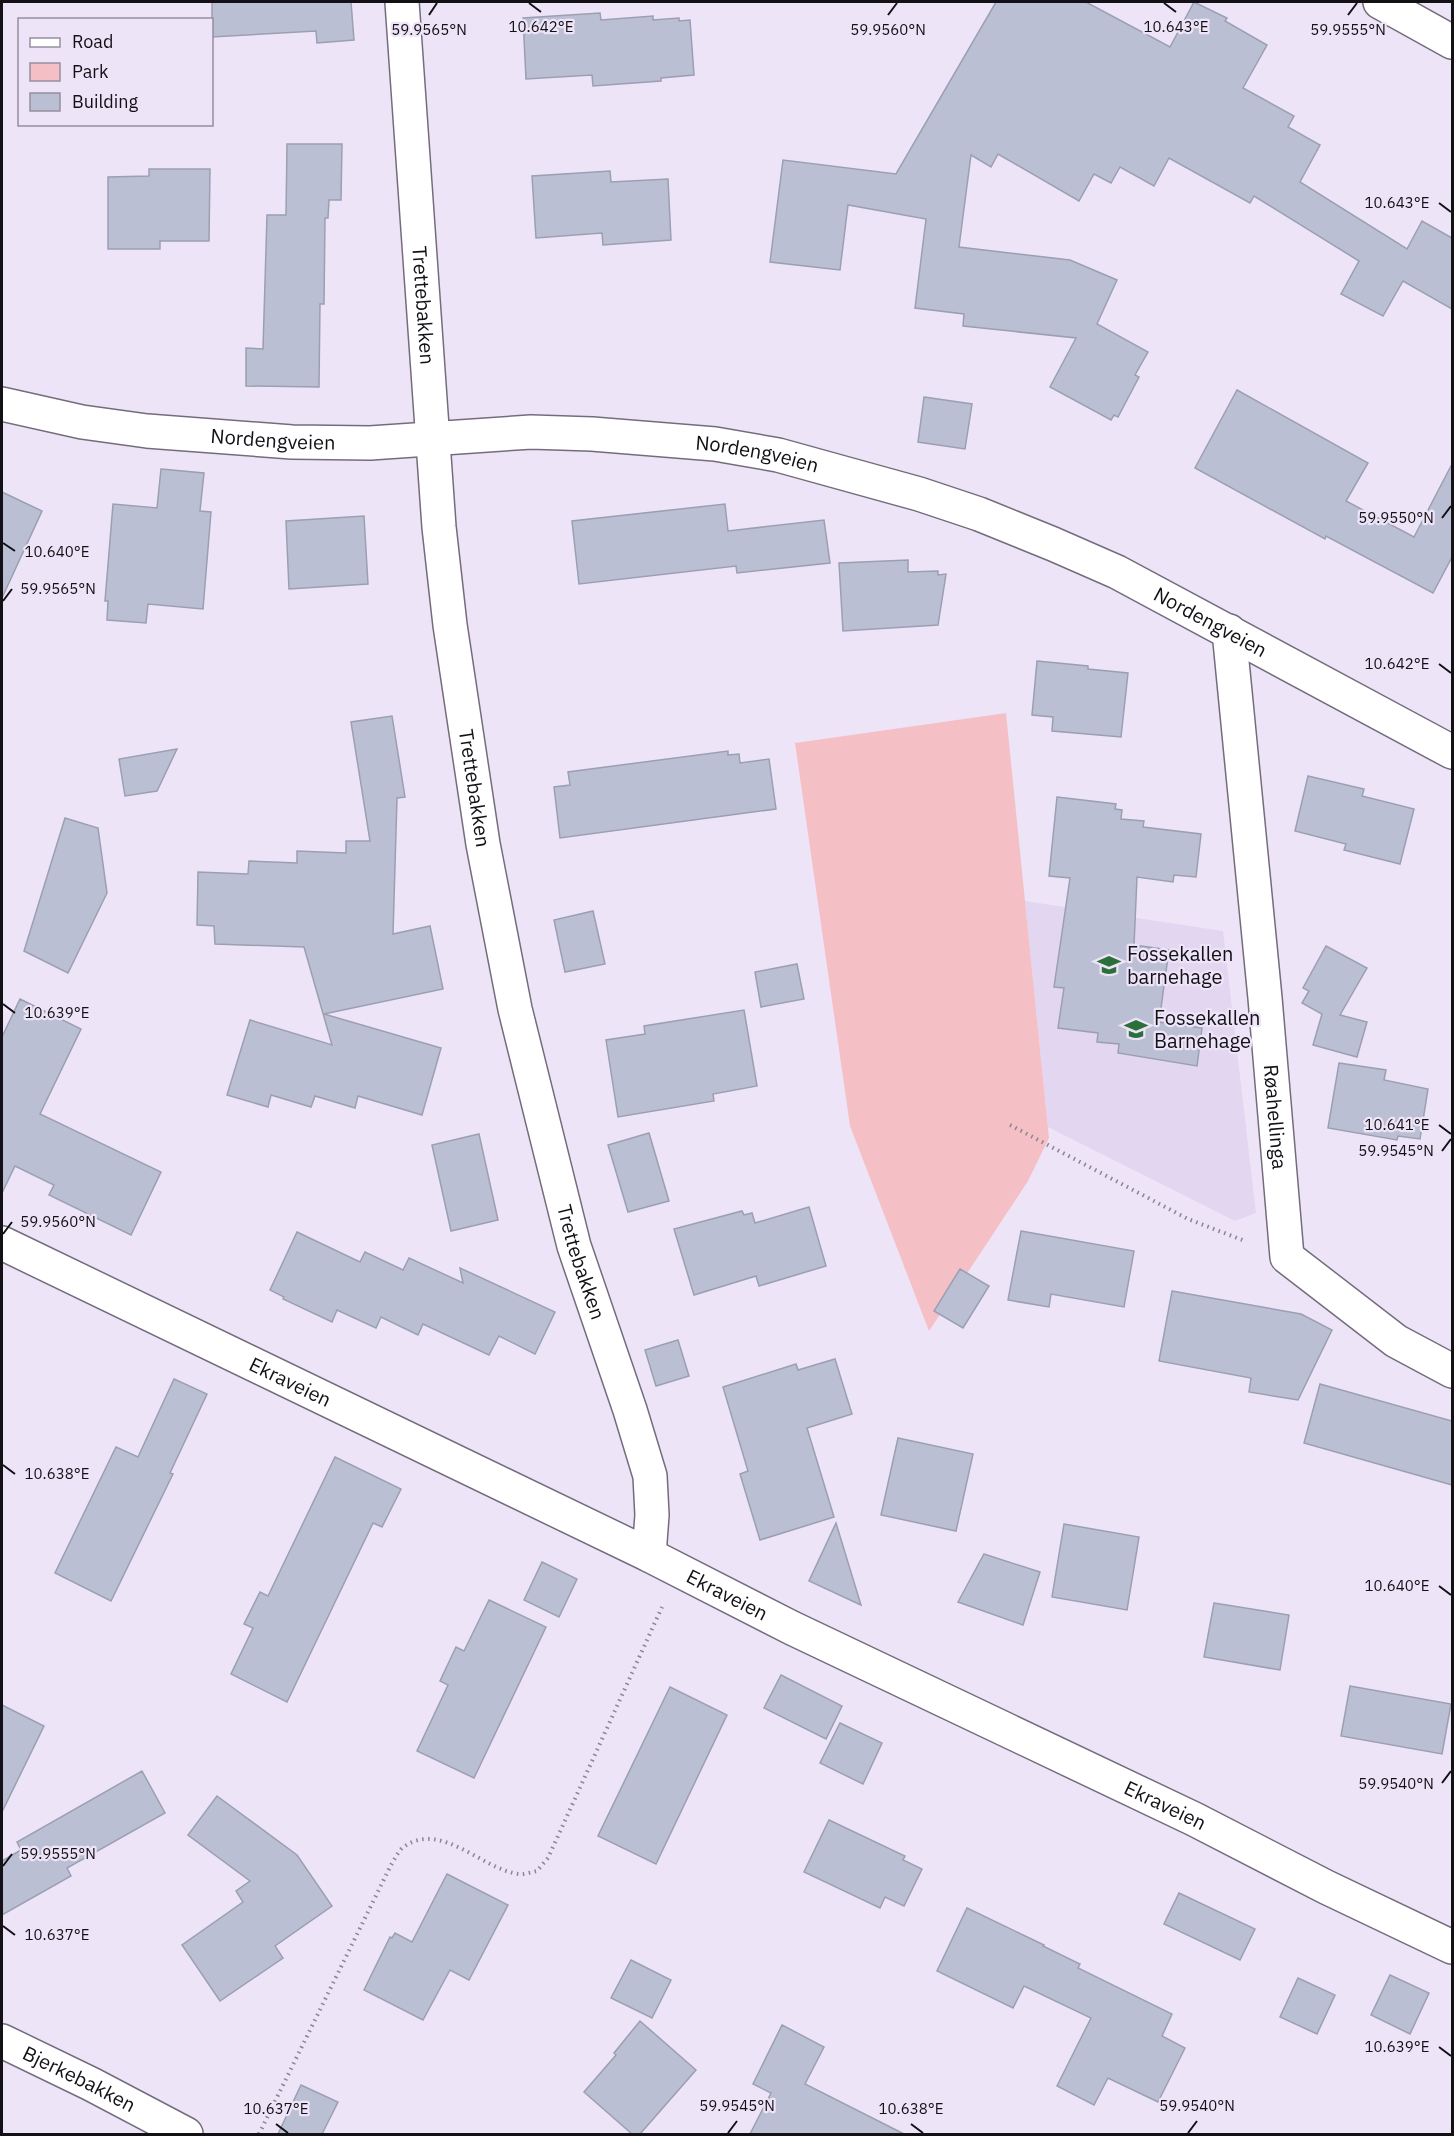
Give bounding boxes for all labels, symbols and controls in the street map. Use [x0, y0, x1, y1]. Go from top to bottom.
text: 10.642°E [509, 17, 573, 36]
text: 10.643°E [1144, 17, 1208, 36]
legend [18, 18, 213, 126]
text: 59.9565°N [391, 20, 467, 39]
text: 59.9560°N [850, 20, 926, 39]
text: 59.9555°N [1310, 20, 1386, 39]
text: Road [72, 30, 113, 53]
text: Park [72, 60, 109, 83]
text: Building [72, 90, 139, 113]
text: 10.643°E [1365, 193, 1429, 212]
street label: Trettebakken [406, 245, 442, 365]
street label: Nordengveien [210, 422, 336, 456]
street label: Nordengveien [695, 428, 822, 479]
text: 59.9550°N [1358, 508, 1434, 527]
text: 10.640°E [25, 542, 89, 561]
text: 59.9565°N [20, 579, 96, 598]
street label: Nordengveien [1149, 580, 1272, 663]
text: 10.642°E [1365, 654, 1429, 673]
street label: Trettebakken [453, 727, 497, 849]
place label: Fossekallen barnehage [1127, 940, 1233, 990]
school or university icon: Fossekallen barnehage [1096, 952, 1122, 978]
text: 10.639°E [25, 1003, 89, 1022]
place label: Fossekallen Barnehage [1154, 1004, 1260, 1054]
school or university icon: Fossekallen Barnehage [1123, 1016, 1149, 1042]
street label: Røahellinga [1258, 1063, 1294, 1171]
text: 10.641°E [1365, 1115, 1429, 1134]
text: 59.9545°N [1358, 1141, 1434, 1160]
street label: Trettebakken [551, 1202, 612, 1323]
text: 59.9560°N [20, 1212, 96, 1231]
street label: Ekraveien [245, 1350, 336, 1413]
text: 10.638°E [25, 1464, 89, 1483]
street label: Ekraveien [682, 1562, 773, 1626]
text: 10.640°E [1365, 1576, 1429, 1595]
street label: Ekraveien [1120, 1774, 1211, 1836]
text: 59.9540°N [1358, 1774, 1434, 1793]
text: 59.9555°N [20, 1844, 96, 1863]
text: 10.637°E [25, 1925, 89, 1944]
text: 10.639°E [1365, 2037, 1429, 2056]
street label: Bjerkebakken [18, 2039, 141, 2118]
text: 59.9545°N [699, 2096, 775, 2115]
text: 59.9540°N [1159, 2096, 1235, 2115]
text: 10.637°E [244, 2099, 308, 2118]
text: 10.638°E [879, 2099, 943, 2118]

